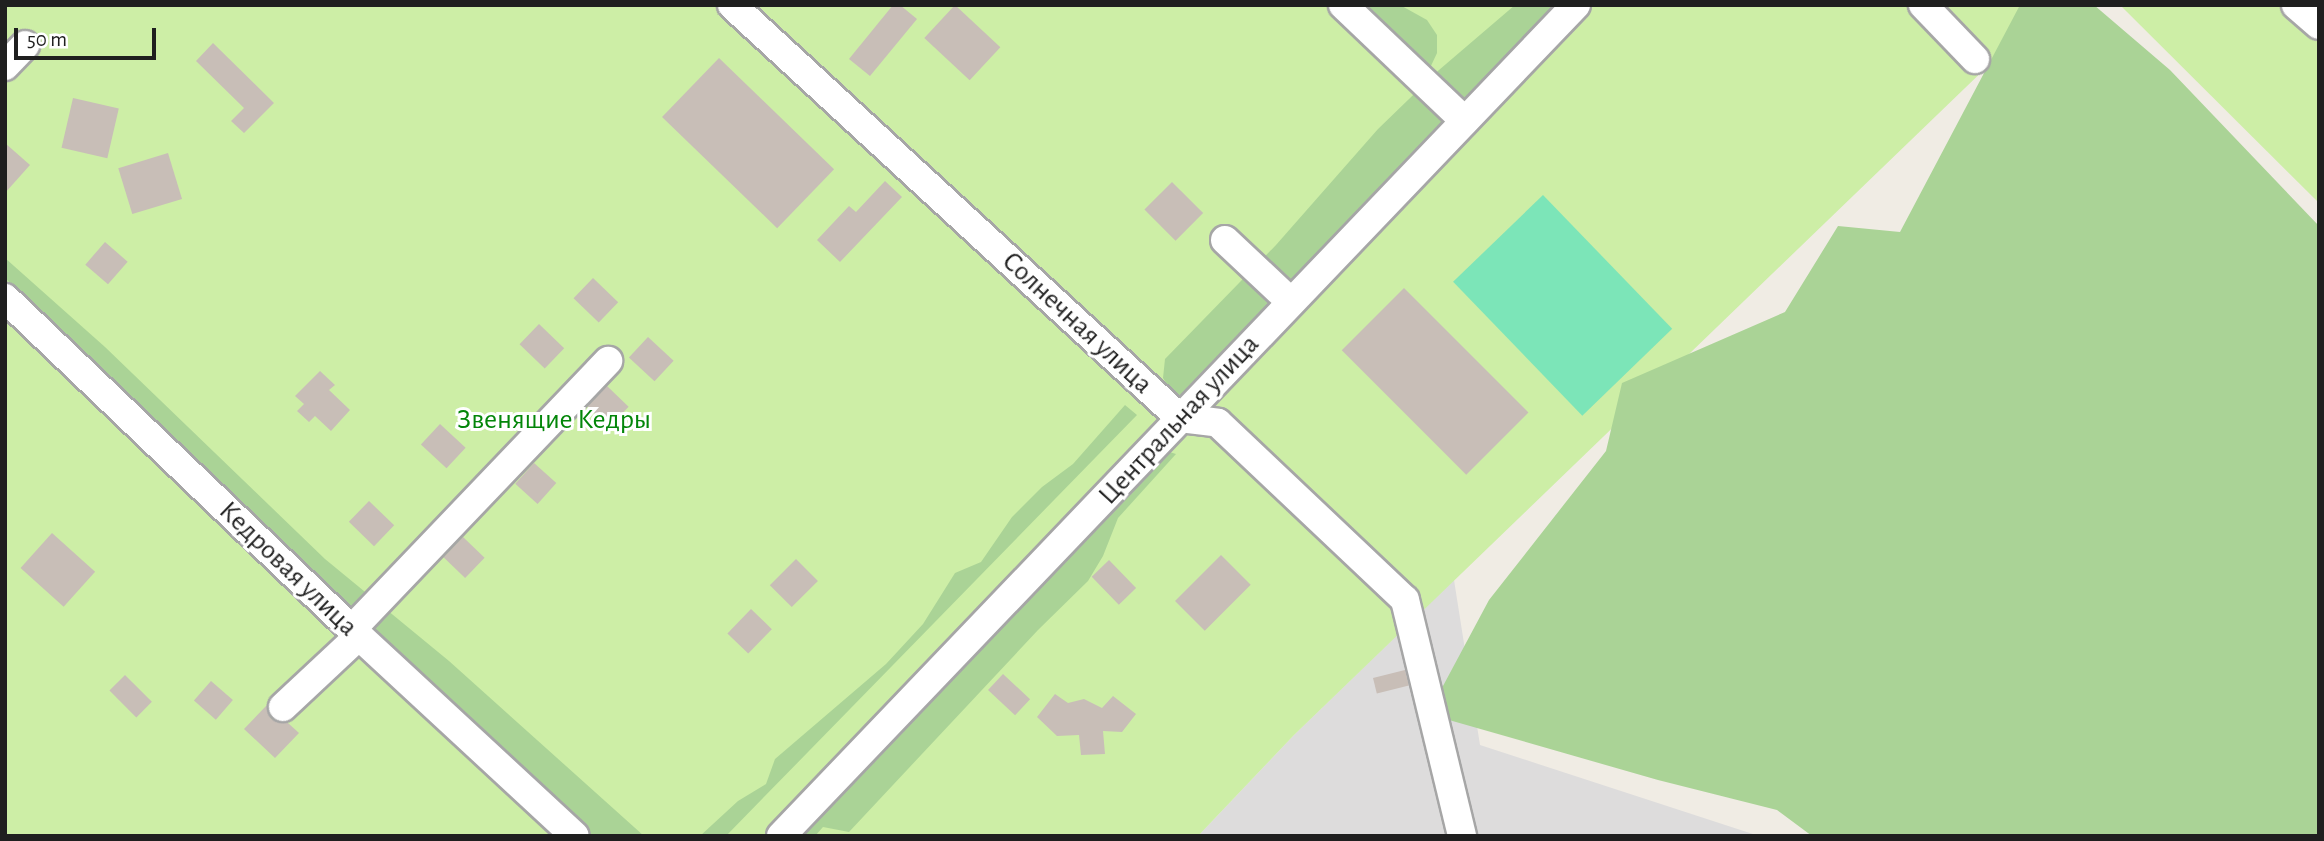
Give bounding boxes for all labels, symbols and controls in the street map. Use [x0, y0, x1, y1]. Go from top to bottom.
scale bar [18, 14, 159, 58]
text: 50 m [27, 29, 67, 50]
street label: Солнечная улица [995, 245, 1159, 401]
street label: Центральная улица [1092, 328, 1266, 512]
park label: Звенящие Кедры [457, 403, 651, 437]
street label: Кедровая улица [212, 494, 364, 644]

